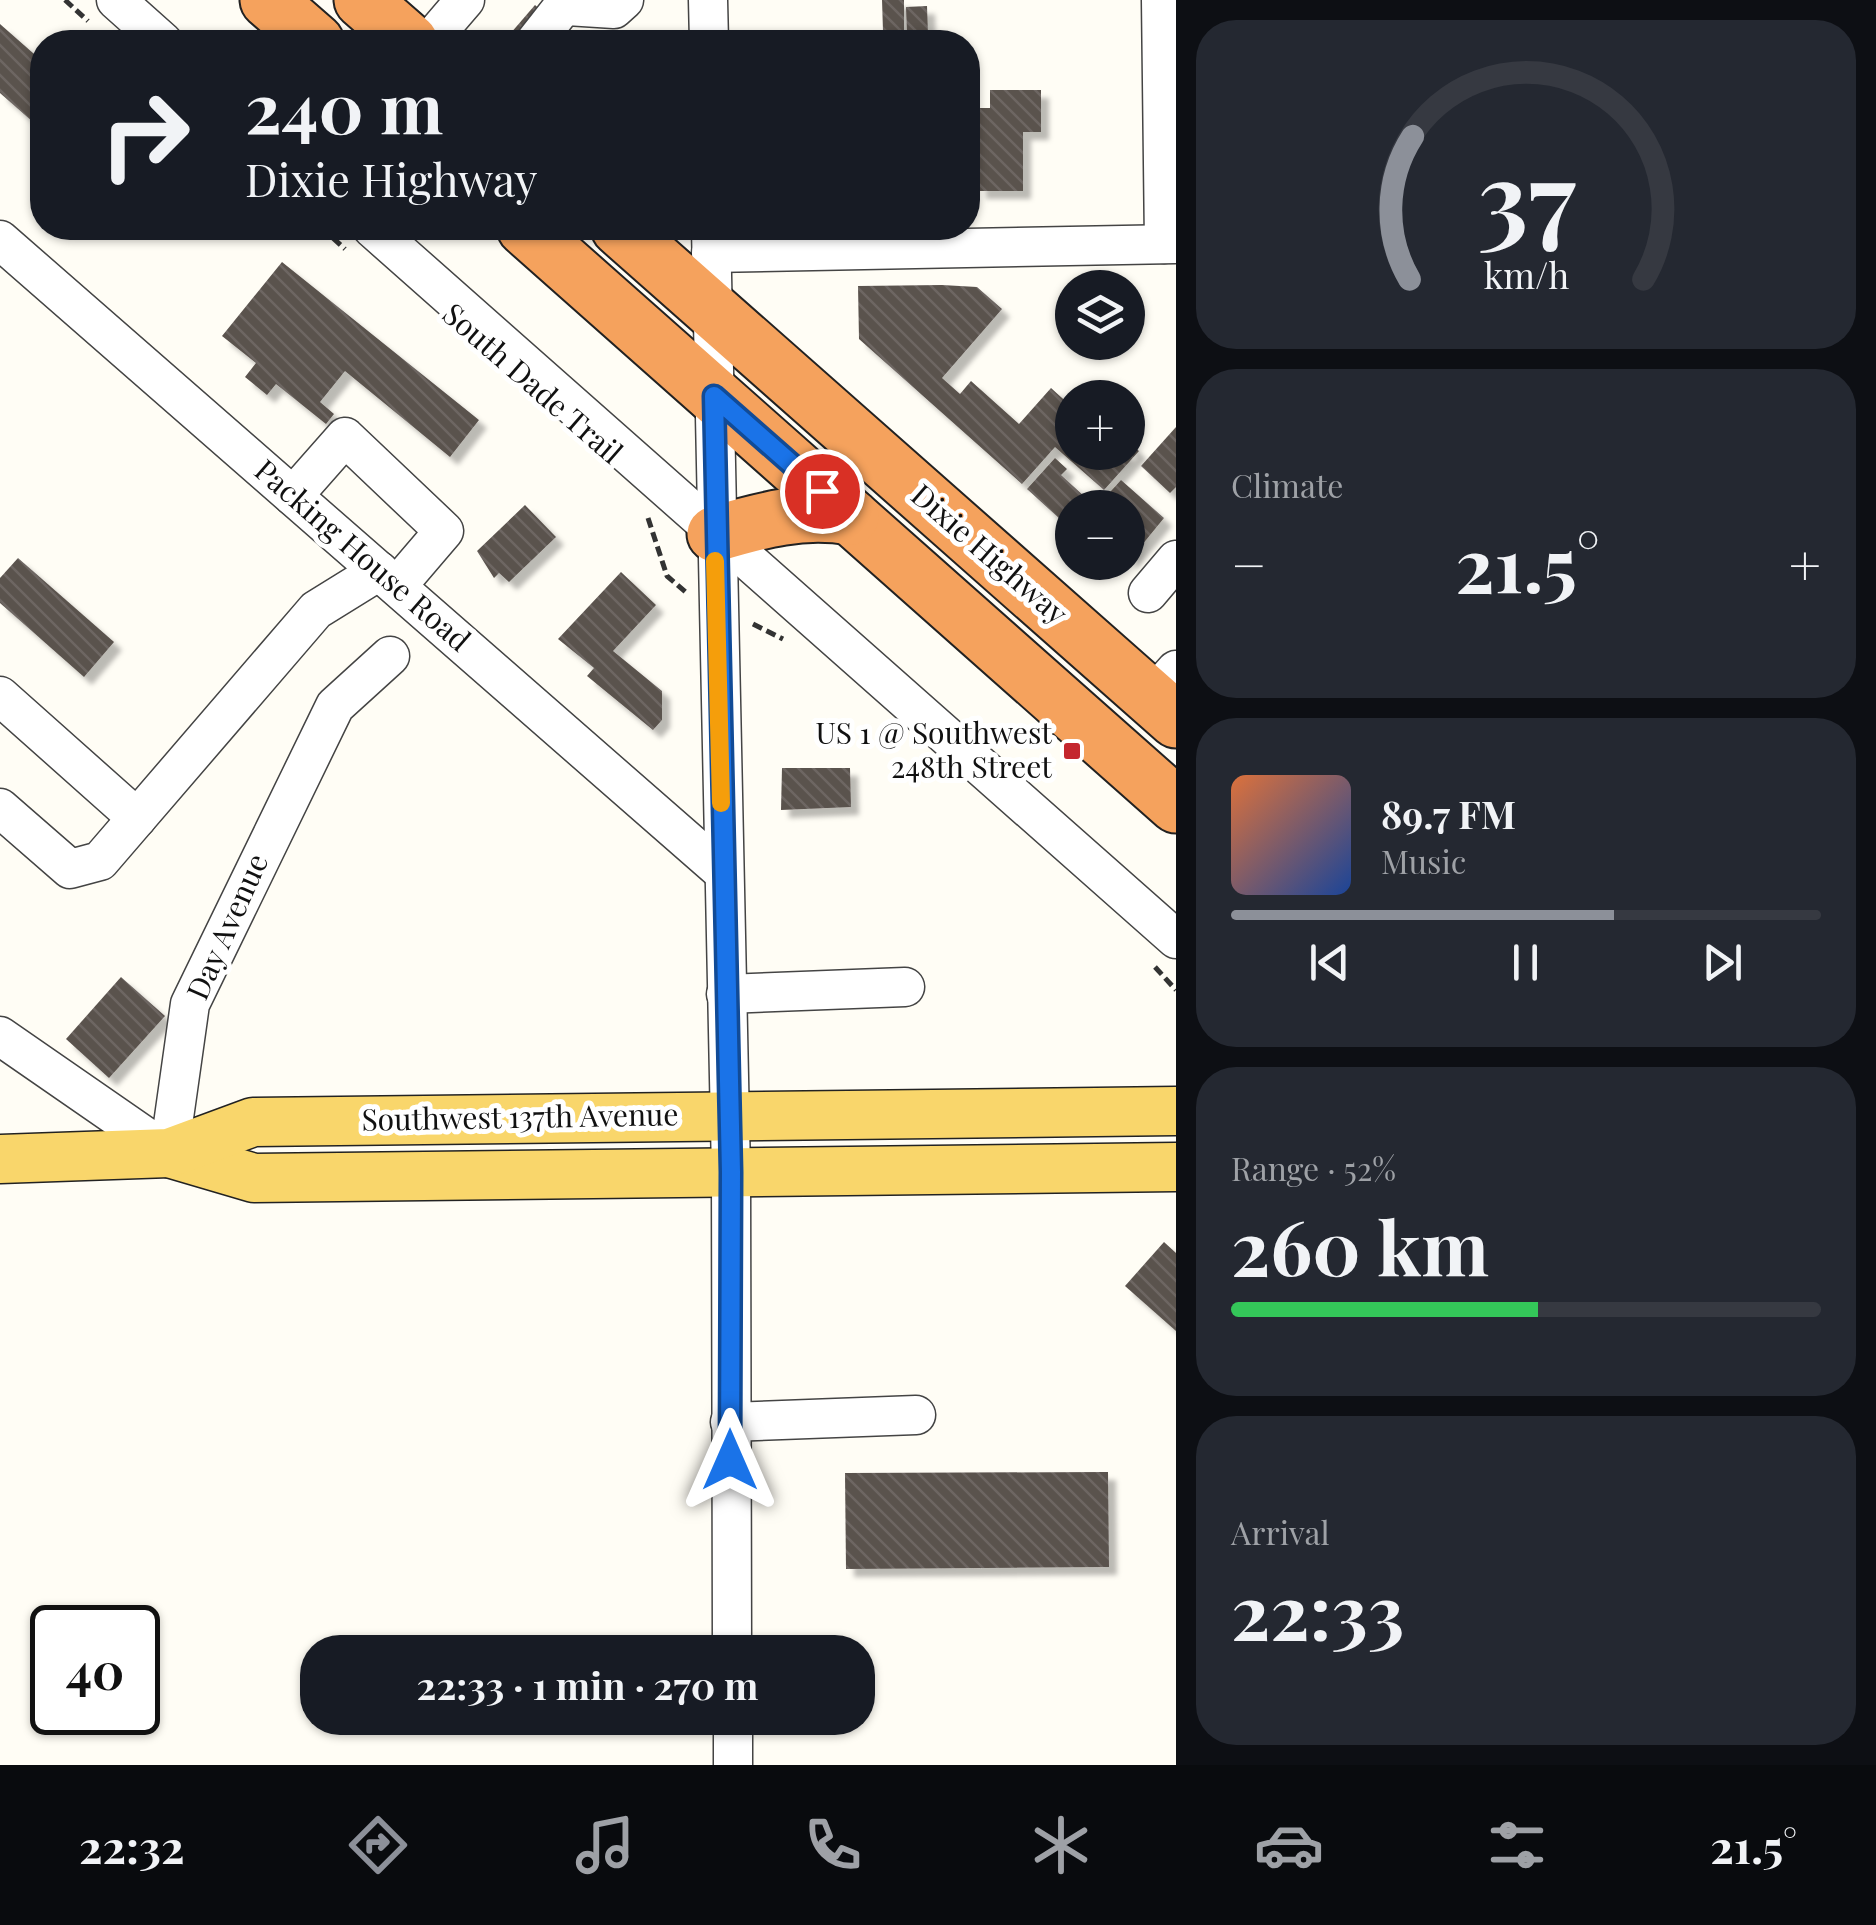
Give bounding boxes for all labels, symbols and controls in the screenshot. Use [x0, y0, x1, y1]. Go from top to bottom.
text: 240 m [245, 58, 443, 152]
icon: right [80, 70, 210, 200]
text: 37 [1477, 124, 1576, 263]
text: Dixie Highway [245, 148, 538, 208]
text: km/h [1483, 250, 1569, 298]
map controls [1055, 270, 1145, 580]
button: layers [1055, 270, 1145, 360]
street label: South Dade Trail [435, 293, 632, 472]
button: + [1055, 380, 1145, 470]
pin [780, 449, 865, 534]
street label: Packing House Road [247, 450, 480, 659]
text: Climate [1231, 463, 1343, 506]
icon: arrive [795, 464, 850, 519]
street label: Dixie Highway [904, 474, 1077, 633]
button: − [1055, 490, 1145, 580]
text: 21.5° [1455, 512, 1600, 612]
text: − [1231, 526, 1267, 600]
text: + [1789, 526, 1821, 600]
place label: US 1 @ Southwest 248th Street [815, 712, 1052, 786]
marker: US 1 @ Southwest 248th Street [1061, 740, 1083, 762]
text: 89.7 FM [1381, 788, 1516, 839]
text: Music [1381, 839, 1466, 882]
street label: Day Avenue [176, 847, 276, 1006]
icon: previous [1302, 935, 1357, 990]
icon: pause [1498, 935, 1553, 990]
icon: next [1695, 935, 1750, 990]
street label: Southwest 137th Avenue [361, 1093, 679, 1139]
text: Range · 52% [1231, 1146, 1396, 1189]
text: 260 km [1231, 1195, 1489, 1295]
position arrow [678, 1408, 782, 1512]
text: Arrival [1231, 1510, 1330, 1553]
text: 22:33 [1231, 1559, 1404, 1659]
speed limit sign: 40 [30, 1605, 160, 1735]
text: 22:33 · 1 min · 270 m [417, 1659, 758, 1710]
icon: directions [343, 1810, 413, 1880]
icon: music [570, 1810, 640, 1880]
icon: phone [798, 1810, 868, 1880]
icon: climate [1026, 1810, 1096, 1880]
icon: car [1254, 1810, 1324, 1880]
icon: filters [1482, 1810, 1552, 1880]
text: 22:32 [79, 1815, 185, 1875]
text: 21.5° [1710, 1815, 1797, 1875]

